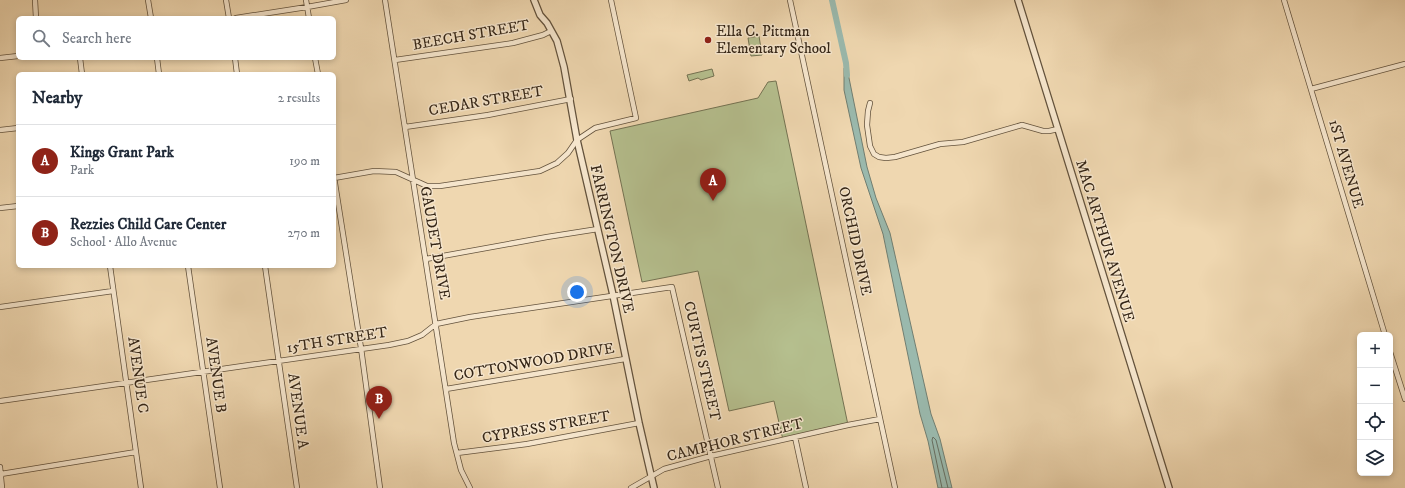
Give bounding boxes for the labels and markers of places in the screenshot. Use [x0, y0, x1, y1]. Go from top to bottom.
place label: Ella C. Pittman Elementary School [716, 22, 831, 58]
marker: Ella C. Pittman Elementary School [703, 35, 713, 45]
pin: A [700, 168, 726, 201]
pin: B [366, 386, 392, 419]

